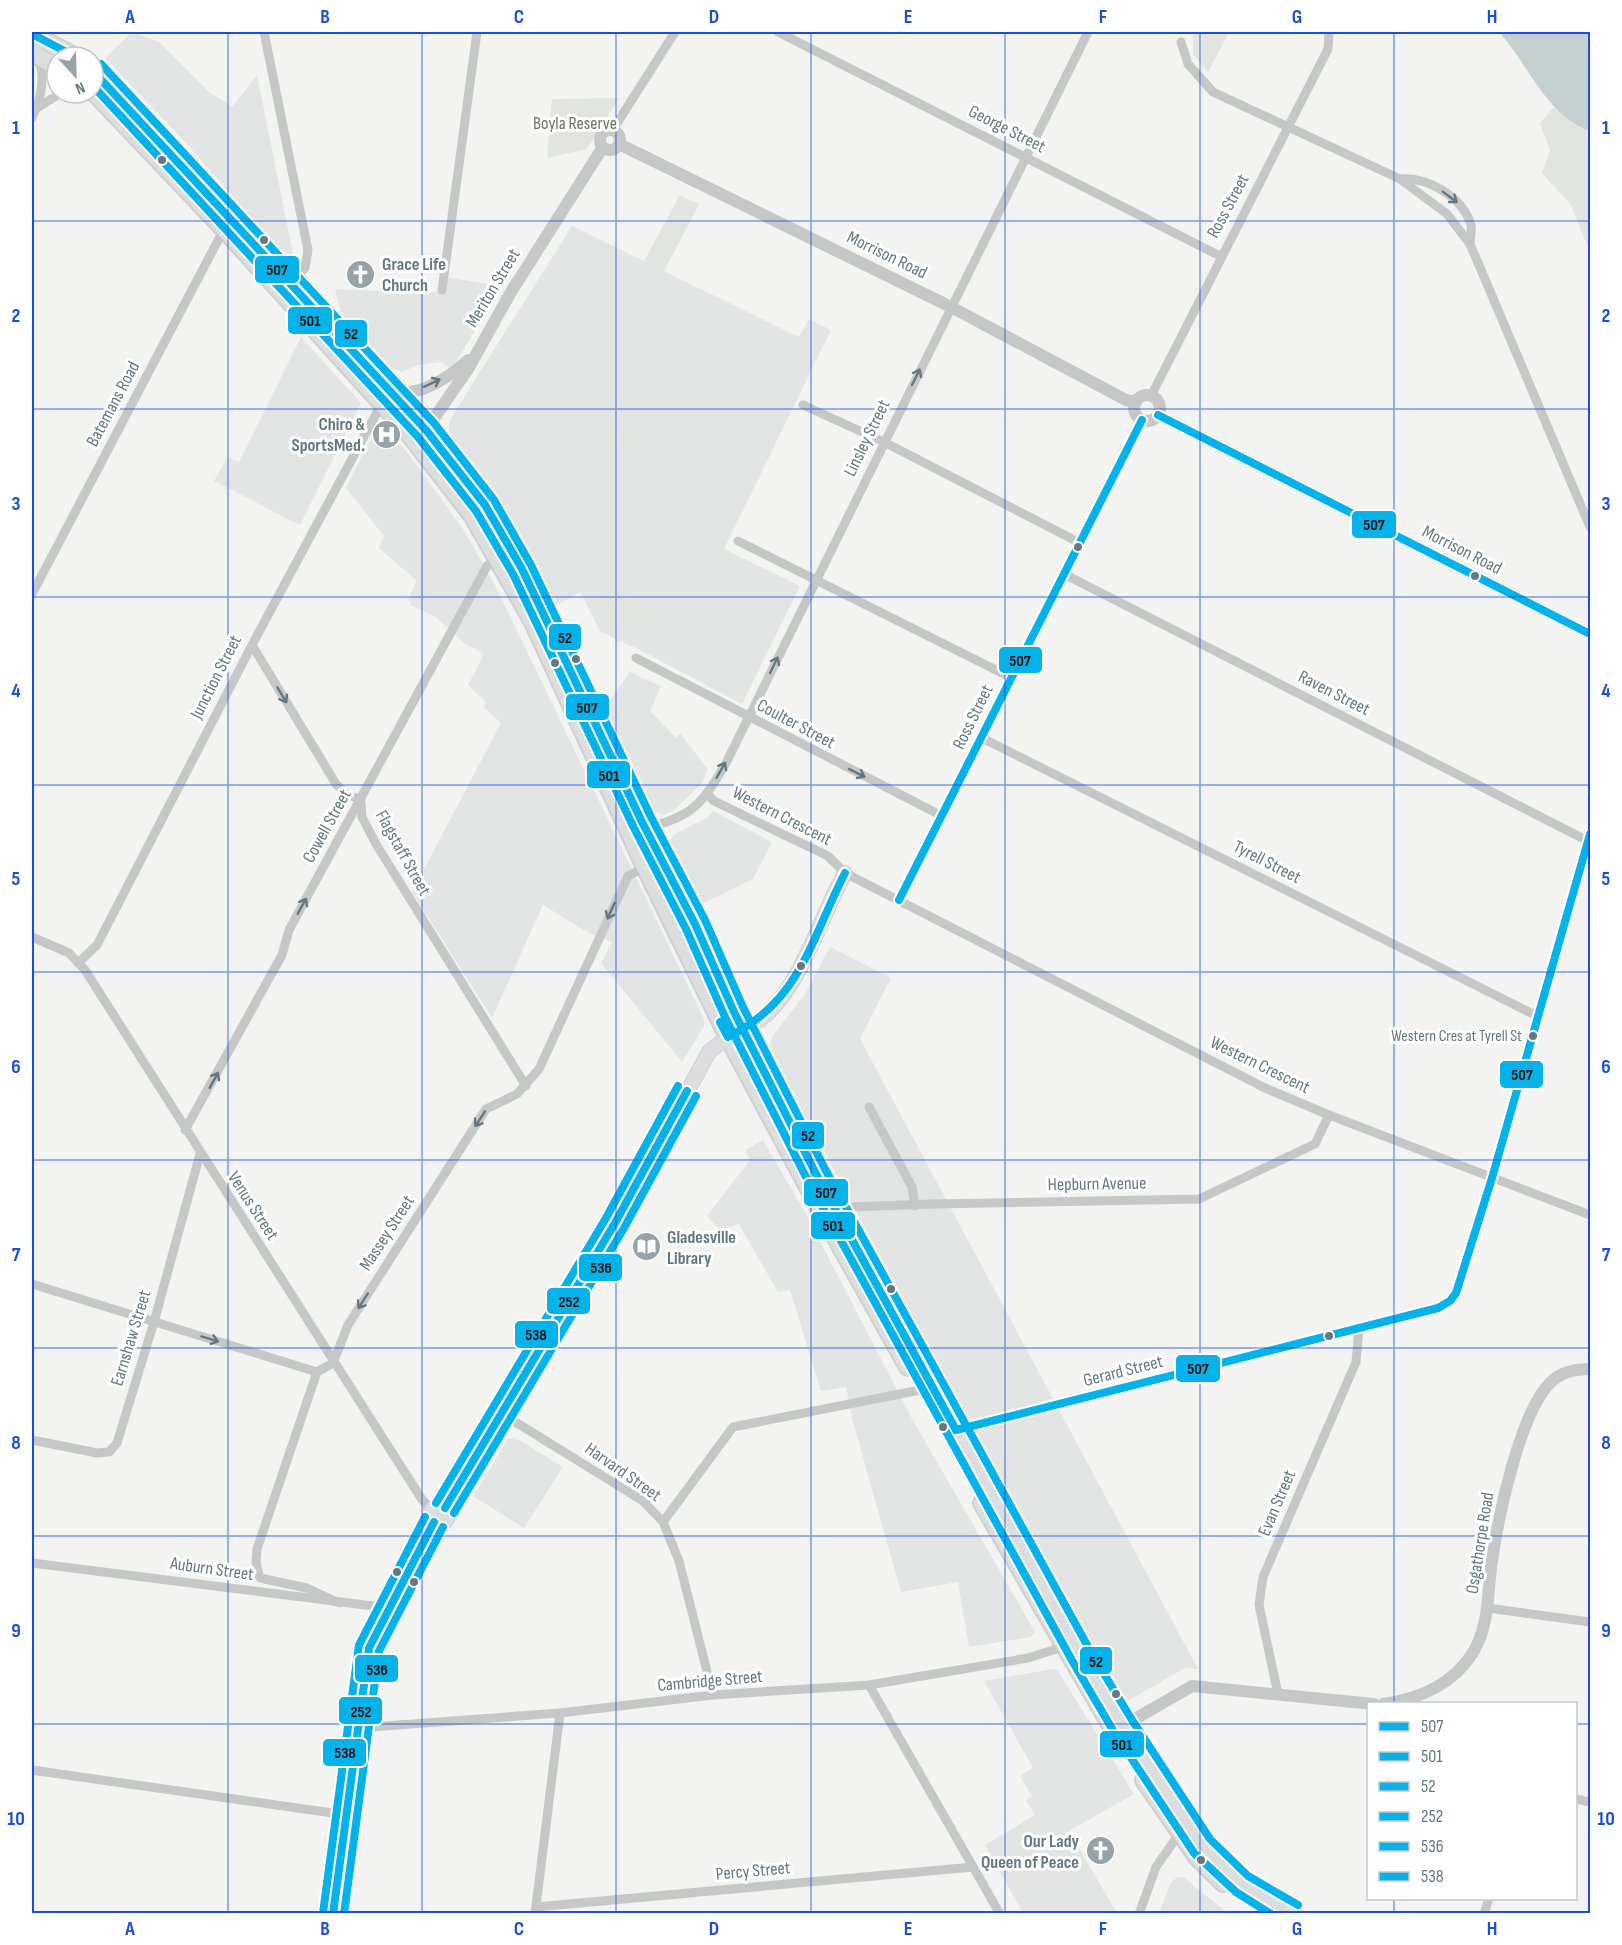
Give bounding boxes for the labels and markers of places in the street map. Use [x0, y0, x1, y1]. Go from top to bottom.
unlabelled marker [156, 154, 168, 166]
unlabelled marker [258, 234, 270, 246]
place label: Grace Life Church [382, 254, 446, 296]
church icon: Grace Life Church [345, 258, 377, 290]
place label: Chiro & SportsMed. [291, 414, 365, 456]
hospital icon: Chiro & SportsMed. [370, 418, 402, 450]
unlabelled marker [1072, 541, 1084, 553]
unlabelled marker [1469, 570, 1481, 582]
unlabelled marker [570, 653, 582, 665]
unlabelled marker [549, 657, 561, 669]
unlabelled marker [795, 960, 807, 972]
place label: Western Cres at Tyrell St [1391, 1027, 1522, 1046]
marker: Western Cres at Tyrell St [1527, 1030, 1539, 1042]
place label: Gladesville Library [667, 1227, 736, 1269]
library icon: Gladesville Library [630, 1231, 662, 1263]
unlabelled marker [885, 1283, 897, 1295]
unlabelled marker [1323, 1330, 1335, 1342]
unlabelled marker [937, 1421, 949, 1433]
unlabelled marker [391, 1566, 403, 1578]
unlabelled marker [408, 1576, 420, 1588]
unlabelled marker [1110, 1688, 1122, 1700]
place label: Our Lady Queen of Peace [981, 1831, 1080, 1873]
church icon: Our Lady Queen of Peace [1084, 1835, 1116, 1867]
unlabelled marker [1195, 1854, 1207, 1866]

